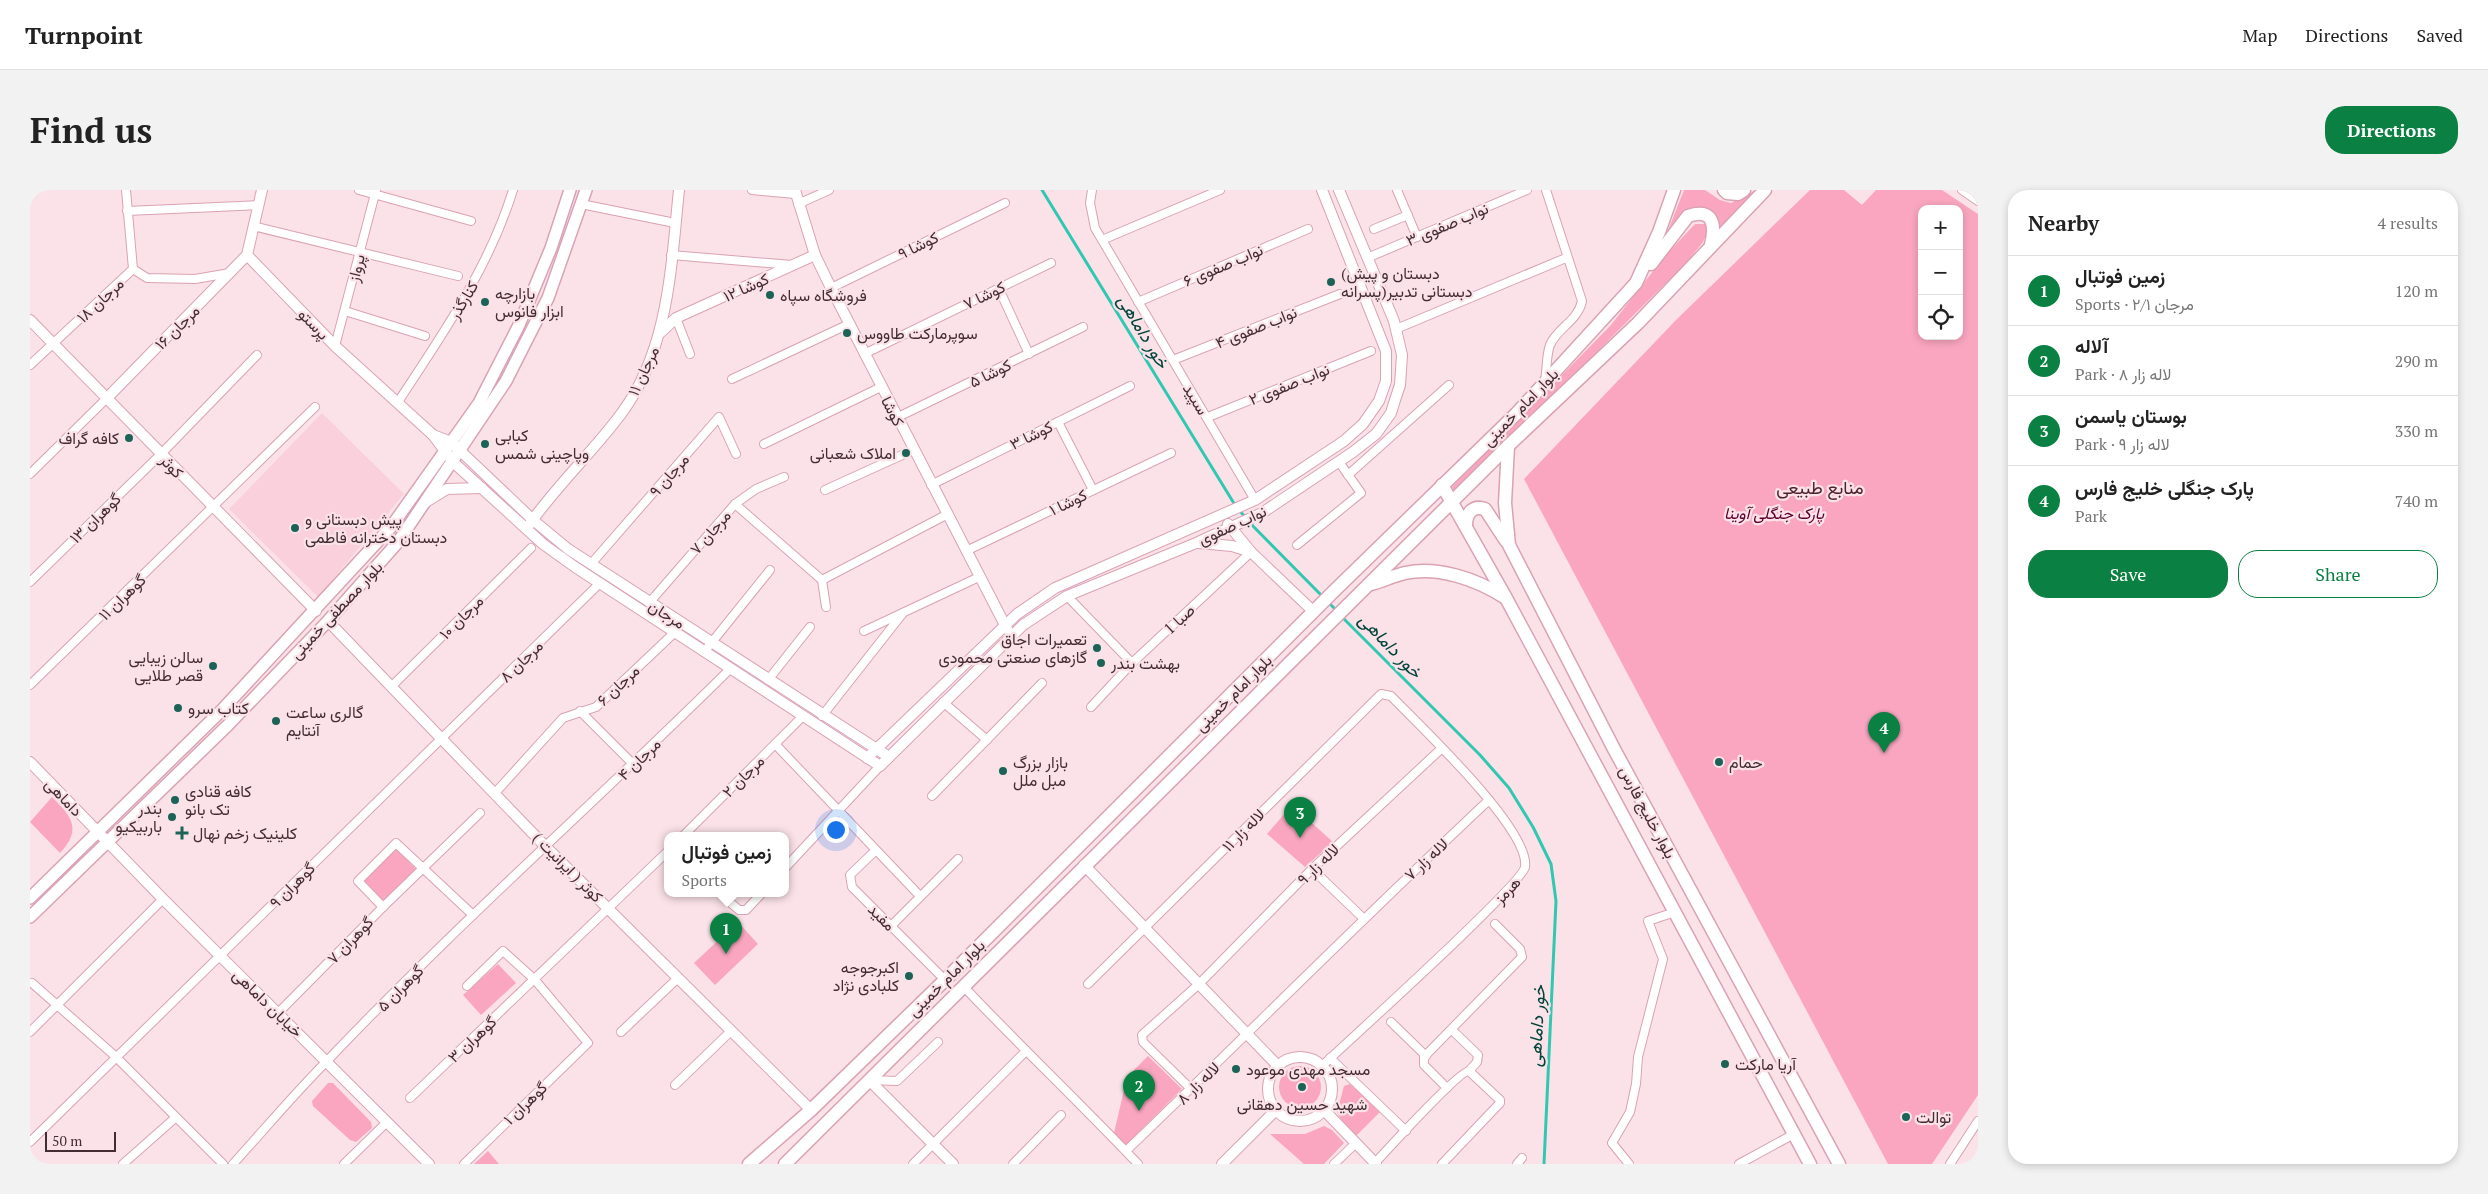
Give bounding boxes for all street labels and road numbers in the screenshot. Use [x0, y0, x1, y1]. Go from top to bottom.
street label: نواب صفوی ۳ [1402, 197, 1492, 251]
street label: کوشا ۹ [894, 226, 942, 264]
street label: نواب صفوی ۶ [1180, 238, 1266, 292]
street label: پرواز [342, 252, 371, 285]
street label: کوشا ۱۲ [720, 267, 772, 307]
street label: مرجان ۱۸ [72, 272, 128, 328]
street label: کوشا ۷ [959, 275, 1009, 315]
street label: کنارگذر [442, 276, 483, 324]
street label: مرجان ۱۶ [150, 300, 204, 354]
street label: نواب صفوی ۴ [1212, 301, 1300, 353]
street label: پرستو [293, 303, 334, 345]
street label: مرجان ۱۱ [622, 343, 664, 399]
street label: کوشا ۵ [965, 353, 1015, 393]
street label: نواب صفوی ۲ [1245, 358, 1333, 410]
street label: بلوار امام خمینی [1477, 363, 1563, 451]
street label: سپید [1177, 379, 1214, 419]
street label: کوشا [876, 392, 910, 430]
street label: کوشا ۳ [1006, 415, 1056, 455]
street label: کوثر [155, 449, 189, 483]
street label: مرجان ۹ [644, 449, 694, 501]
street label: کوشا ۱ [1045, 483, 1091, 521]
street label: گوهران ۱۳ [64, 488, 126, 548]
street label: نواب صفوی [1194, 500, 1270, 550]
street label: مرجان ۷ [684, 505, 736, 559]
street label: بلوار مصطفی خمینی [285, 556, 387, 664]
street label: گوهران ۱۱ [93, 569, 151, 625]
street label: مرجان ۱۰ [434, 590, 488, 644]
street label: مرجان [645, 594, 689, 634]
street label: صبا 1 [1158, 599, 1200, 639]
street label: مرجان ۸ [494, 635, 548, 687]
street label: بلوار امام خمینی [1189, 649, 1277, 737]
street label: مرجان ۶ [592, 660, 644, 710]
street label: مرجان ۴ [613, 733, 665, 785]
street label: مرجان ۲ [717, 750, 769, 802]
street label: بلوار خلیج فارس [1613, 762, 1682, 863]
street label: داماهی [40, 773, 88, 821]
street label: لاله زار ۱۱ [1217, 804, 1269, 856]
street label: کوثر ( ایرانیت ) [528, 827, 608, 907]
street label: لاله زار ۷ [1399, 833, 1453, 885]
street label: لاله زار ۹ [1292, 838, 1344, 890]
street label: گوهران ۹ [264, 857, 320, 913]
street label: هرمز [1488, 871, 1526, 909]
street label: مفید [863, 898, 901, 936]
street label: گوهران ۷ [322, 911, 378, 969]
street label: بلوار امام خمینی [902, 934, 990, 1022]
street label: گوهران ۵ [372, 960, 428, 1016]
street label: خیابان داماهی [228, 964, 308, 1042]
street label: گوهران ۳ [443, 1011, 501, 1067]
street label: لاله زار ۸ [1171, 1057, 1225, 1109]
street label: گوهران ۱ [498, 1077, 552, 1129]

